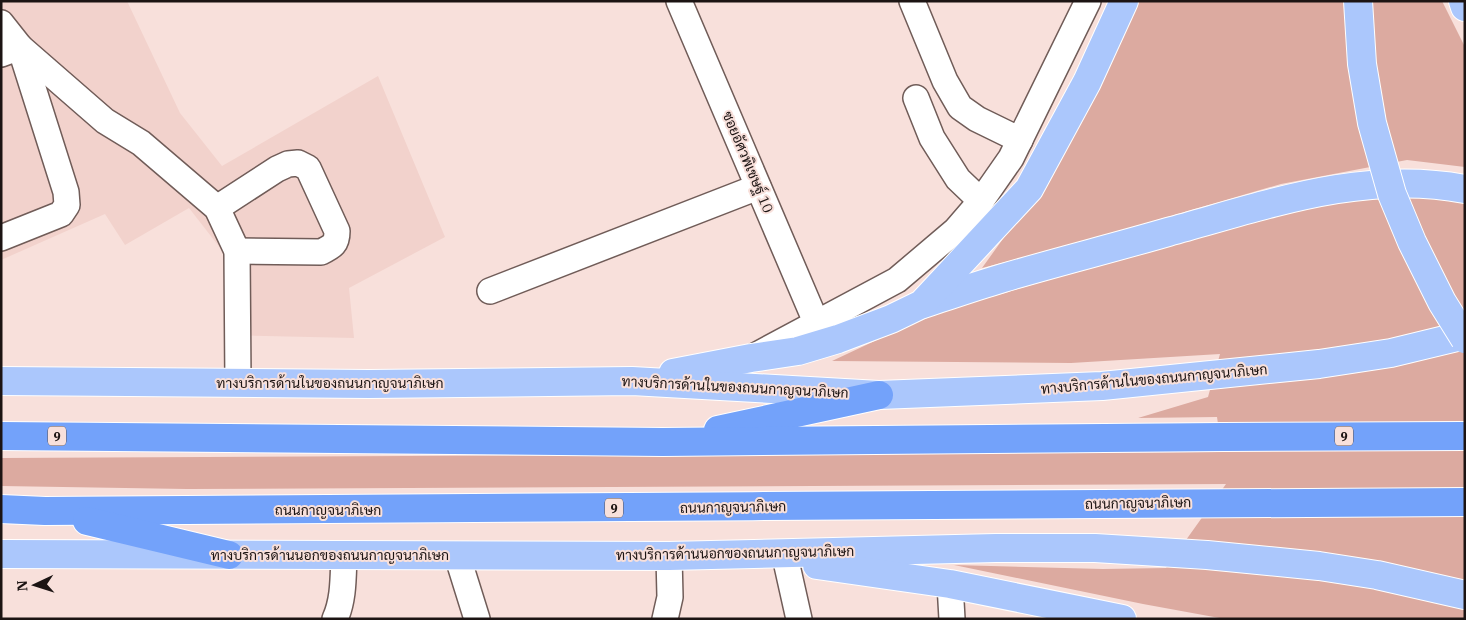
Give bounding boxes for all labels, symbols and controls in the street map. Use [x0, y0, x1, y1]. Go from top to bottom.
street label: ซอยอัศวพิเชษฐ์ 10 [718, 108, 778, 216]
street label: ทางบริการด้านในของถนนกาญจนาภิเษก [1040, 360, 1268, 398]
street label: ทางบริการด้านในของถนนกาญจนาภิเษก [621, 372, 849, 402]
street label: ทางบริการด้านในของถนนกาญจนาภิเษก [216, 374, 444, 392]
road number: 9 [48, 426, 66, 446]
road number: 9 [1335, 426, 1353, 446]
street label: ถนนกาญจนาภิเษก [1085, 493, 1191, 513]
street label: ถนนกาญจนาภิเษก [680, 497, 786, 517]
road number: 9 [605, 498, 623, 518]
street label: ถนนกาญจนาภิเษก [275, 501, 381, 519]
street label: ทางบริการด้านนอกของถนนกาญจนาภิเษก [616, 542, 854, 564]
street label: ทางบริการด้านนอกของถนนกาญจนาภิเษก [211, 546, 449, 564]
north arrow [10, 560, 60, 610]
text: N [13, 580, 31, 592]

